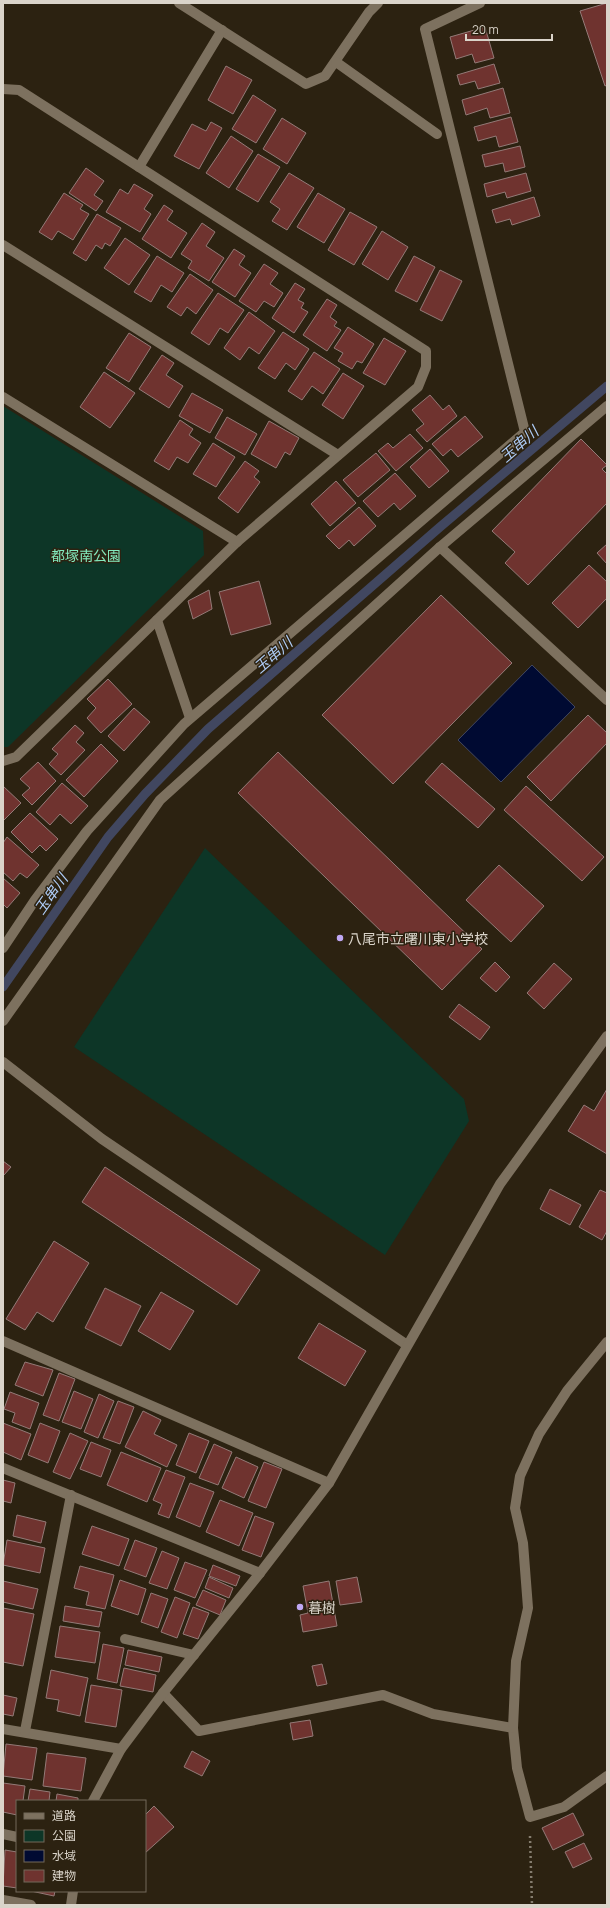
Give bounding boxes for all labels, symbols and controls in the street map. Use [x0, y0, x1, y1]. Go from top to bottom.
scale bar [466, 16, 552, 42]
text: 20 m [472, 21, 499, 38]
water label: 玉串川 [495, 420, 544, 467]
park label: 都塚南公園 [51, 546, 121, 565]
water label: 玉串川 [249, 631, 298, 678]
water label: 玉串川 [29, 868, 74, 918]
place label: 八尾市立曙川東小学校 [348, 929, 488, 948]
marker: 八尾市立曙川東小学校 [335, 933, 345, 943]
place label: 暮樹 [308, 1598, 336, 1617]
marker: 暮樹 [295, 1602, 305, 1612]
legend [16, 1800, 146, 1892]
text: 道路 [52, 1807, 76, 1824]
text: 公園 [52, 1827, 76, 1844]
text: 水域 [52, 1847, 76, 1864]
text: 建物 [52, 1867, 76, 1884]

